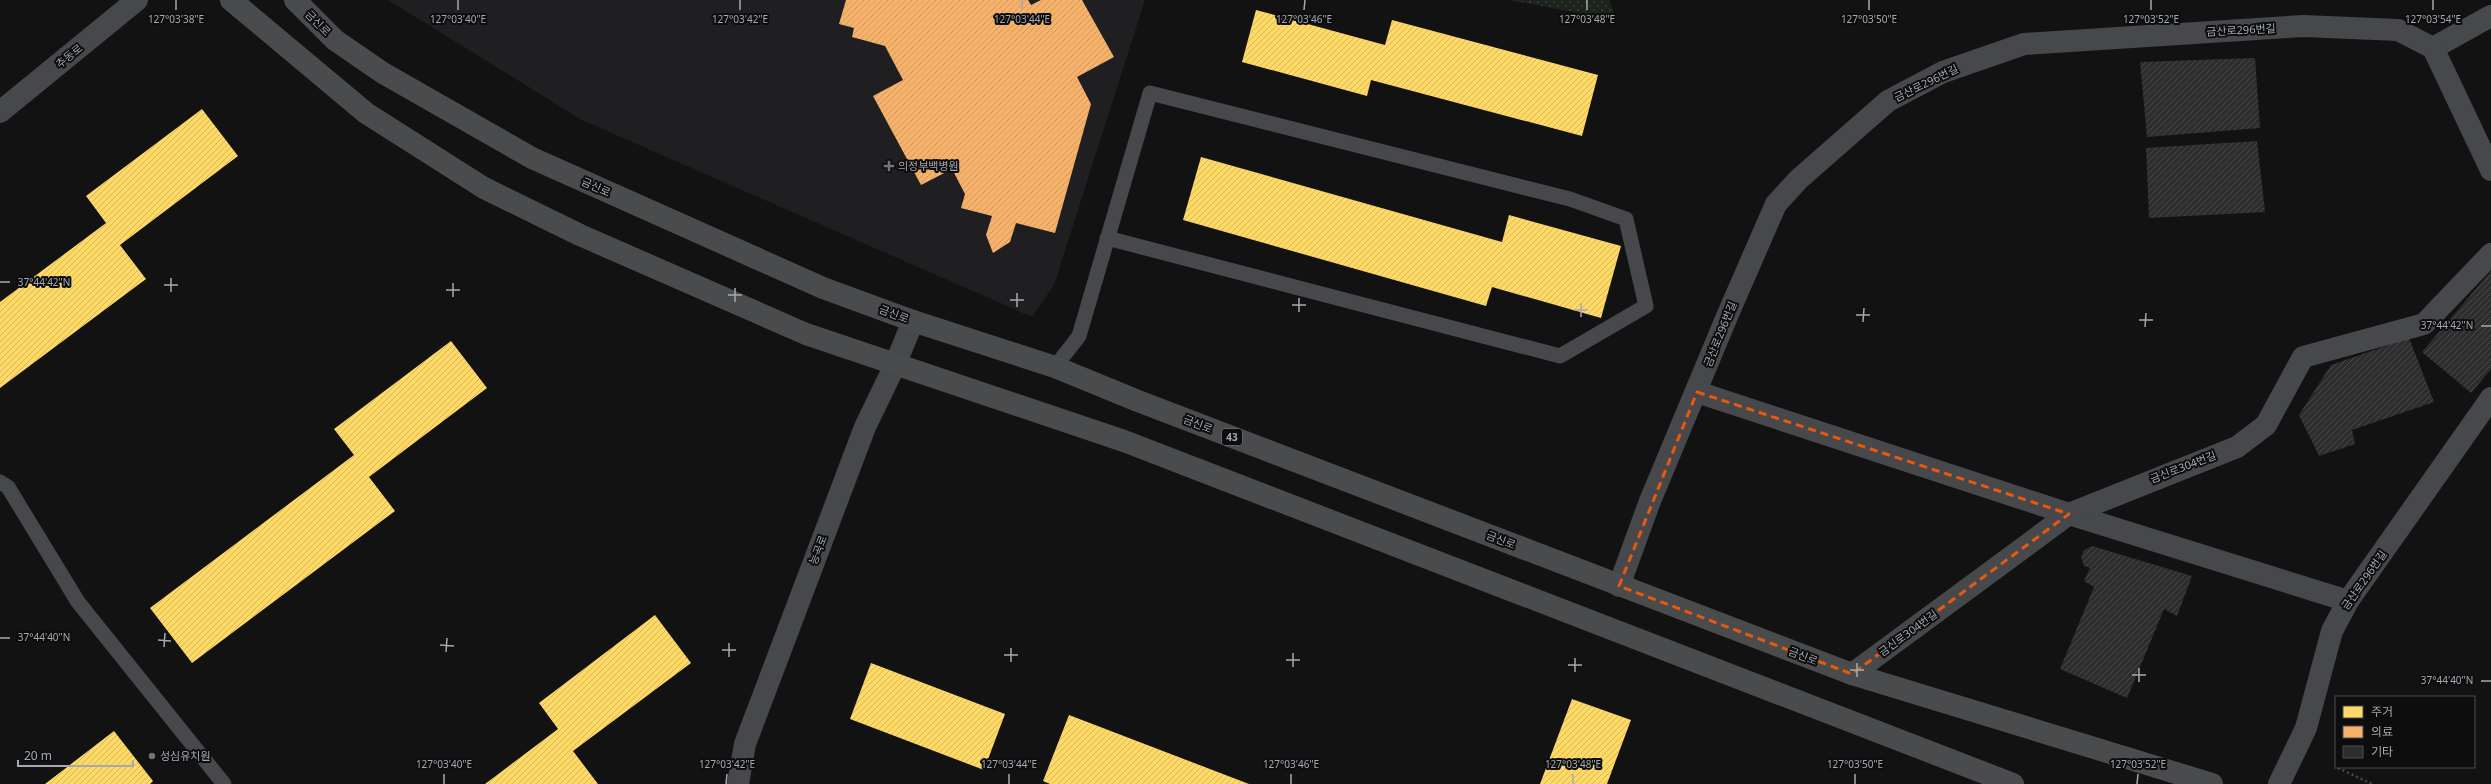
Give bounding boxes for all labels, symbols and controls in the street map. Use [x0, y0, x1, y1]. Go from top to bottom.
street label: 금신로 [302, 7, 334, 39]
text: 127°03'38"E [148, 12, 204, 26]
text: 127°03'40"E [430, 12, 486, 26]
text: 127°03'42"E [712, 12, 768, 26]
text: 127°03'44"E [994, 12, 1050, 26]
text: 127°03'46"E [1276, 12, 1332, 26]
text: 127°03'48"E [1559, 12, 1615, 26]
text: 127°03'50"E [1841, 12, 1897, 26]
text: 127°03'52"E [2123, 12, 2179, 26]
text: 127°03'54"E [2405, 12, 2461, 26]
street label: 금산로296번길 [2206, 20, 2276, 39]
street label: 추동로 [52, 40, 85, 71]
street label: 금산로296번길 [1891, 61, 1960, 105]
place label: 의정부백병원 [898, 158, 959, 173]
marker: 의정부백병원 [883, 160, 895, 172]
street label: 금신로 [579, 174, 613, 200]
text: 37°44'42"N [18, 275, 70, 289]
street label: 금산로296번길 [1700, 299, 1740, 369]
street label: 금신로 [877, 301, 911, 326]
text: 37°44'42"N [2421, 318, 2473, 332]
street label: 금신로 [1181, 411, 1215, 436]
road number: 43 [1222, 429, 1242, 445]
street label: 금신로304번길 [2148, 447, 2218, 486]
street label: 금신로 [1484, 527, 1518, 552]
street label: 능곡로 [805, 533, 830, 567]
street label: 금산로296번길 [2338, 547, 2390, 612]
street label: 금신로304번길 [1875, 606, 1940, 659]
text: 37°44'40"N [18, 630, 70, 644]
street label: 금신로 [1786, 643, 1820, 668]
text: 37°44'40"N [2421, 673, 2473, 687]
legend [2335, 696, 2475, 768]
text: 주거 [2371, 703, 2393, 720]
text: 의료 [2371, 723, 2393, 740]
scale bar [18, 742, 133, 768]
text: 기타 [2371, 743, 2393, 760]
text: 20 m [24, 747, 52, 764]
place label: 성심유치원 [160, 748, 211, 763]
marker: 성심유치원 [147, 751, 157, 761]
text: 127°03'40"E [416, 757, 472, 771]
text: 127°03'42"E [699, 757, 755, 771]
text: 127°03'44"E [981, 757, 1037, 771]
text: 127°03'46"E [1263, 757, 1319, 771]
text: 127°03'48"E [1545, 757, 1601, 771]
text: 127°03'50"E [1827, 757, 1883, 771]
text: 127°03'52"E [2110, 757, 2166, 771]

